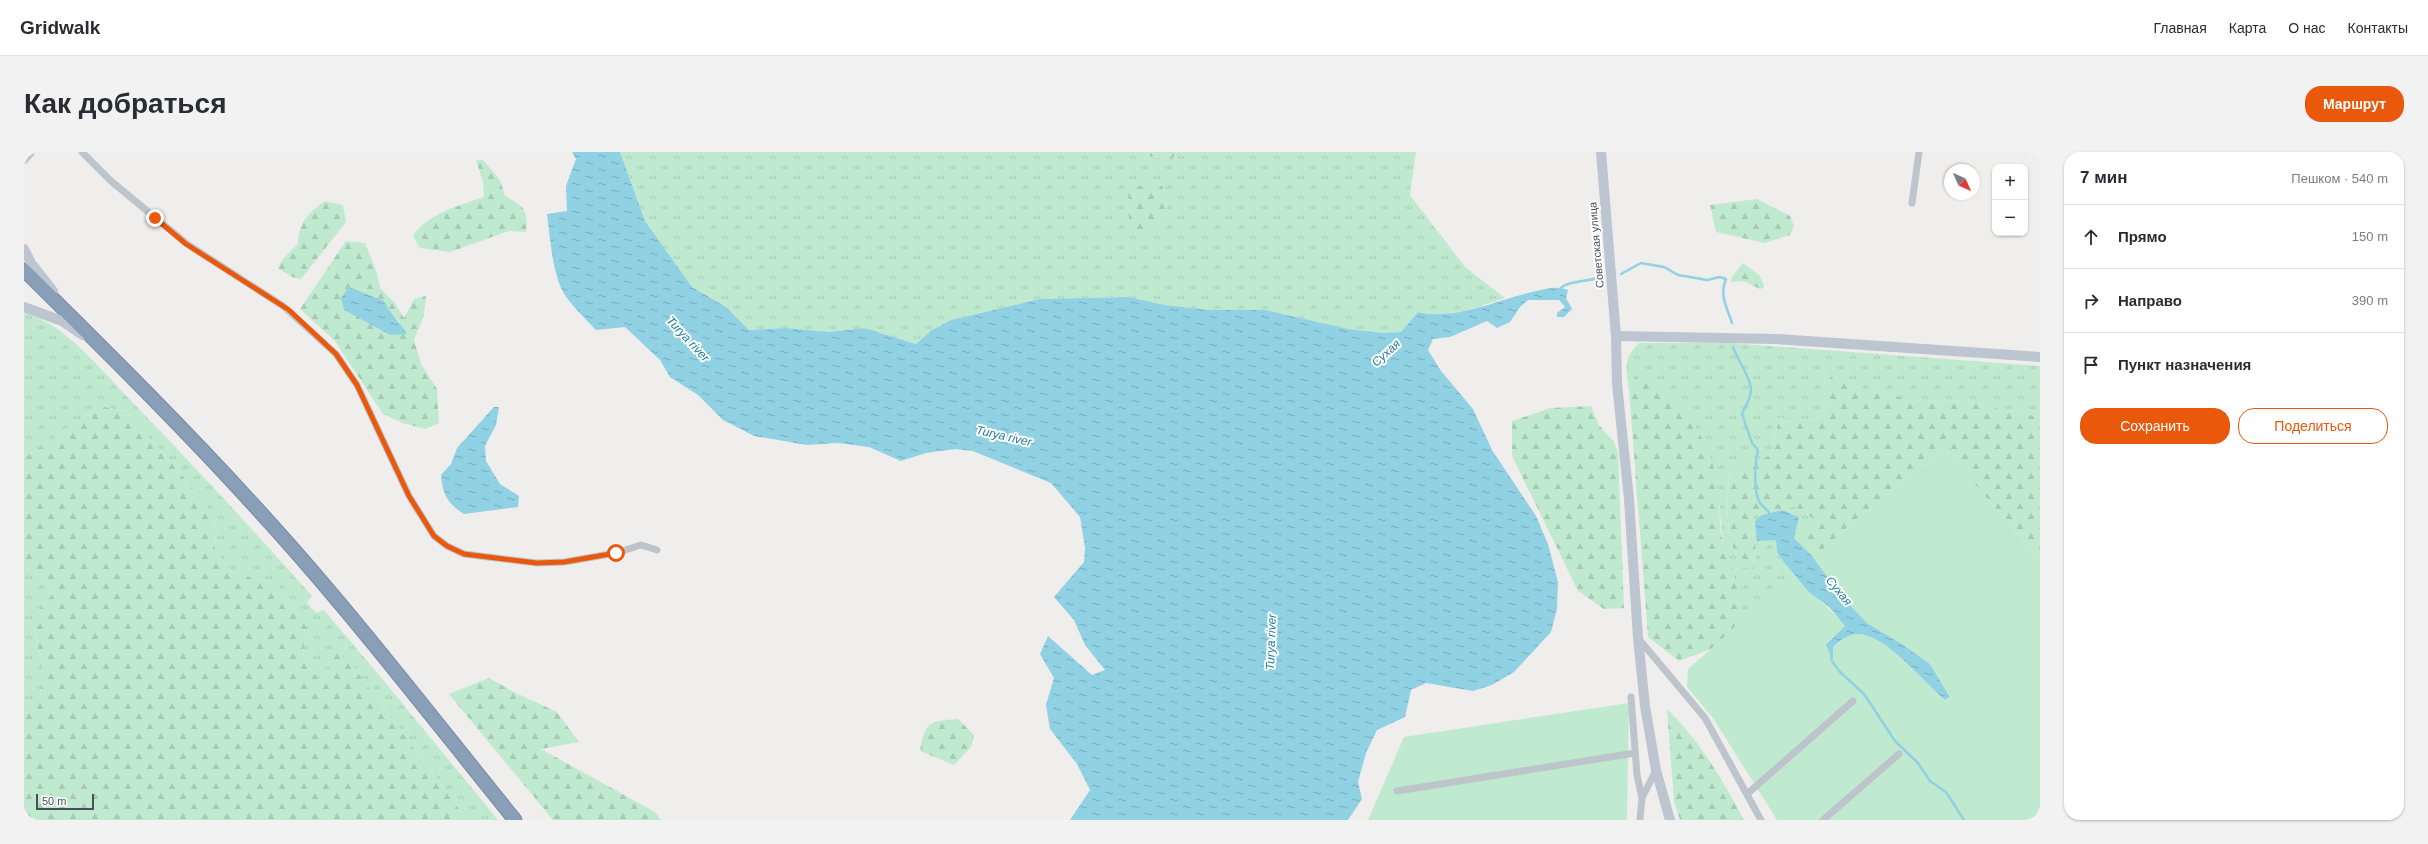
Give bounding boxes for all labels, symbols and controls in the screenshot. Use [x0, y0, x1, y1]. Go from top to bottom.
text: Gridwalk [20, 17, 100, 38]
text: Главная [2153, 20, 2207, 36]
text: Карта [2229, 20, 2266, 36]
text: О нас [2288, 20, 2326, 36]
text: Контакты [2348, 20, 2408, 36]
button: Маршрут [2305, 86, 2404, 122]
text: Как добраться [24, 88, 226, 119]
north arrow [1944, 164, 1980, 200]
map controls [1992, 164, 2028, 236]
button: + [1992, 164, 2028, 200]
text: 7 мин [2080, 168, 2127, 187]
text: Пешком · 540 m [2291, 171, 2388, 186]
button: − [1992, 200, 2028, 236]
street label: Советская улица [1586, 201, 1606, 289]
route end [146, 209, 164, 227]
icon: ahead [2080, 226, 2102, 248]
text: Прямо [2118, 228, 2167, 245]
text: 150 m [2352, 229, 2388, 244]
icon: right [2080, 290, 2102, 312]
text: Направо [2118, 292, 2182, 309]
text: 390 m [2352, 293, 2388, 308]
water label: Turya river [664, 314, 713, 365]
water label: Сухая [1369, 336, 1404, 369]
icon: arrive [2080, 354, 2102, 376]
text: Пункт назначения [2118, 356, 2251, 373]
button: Сохранить [2080, 408, 2230, 444]
button: Поделиться [2238, 408, 2388, 444]
water label: Turya river [975, 423, 1034, 449]
route start [607, 544, 625, 562]
water label: Сухая [1823, 574, 1855, 609]
water label: Turya river [1263, 613, 1279, 670]
scale bar [36, 792, 94, 811]
text: 50 m [42, 795, 66, 807]

